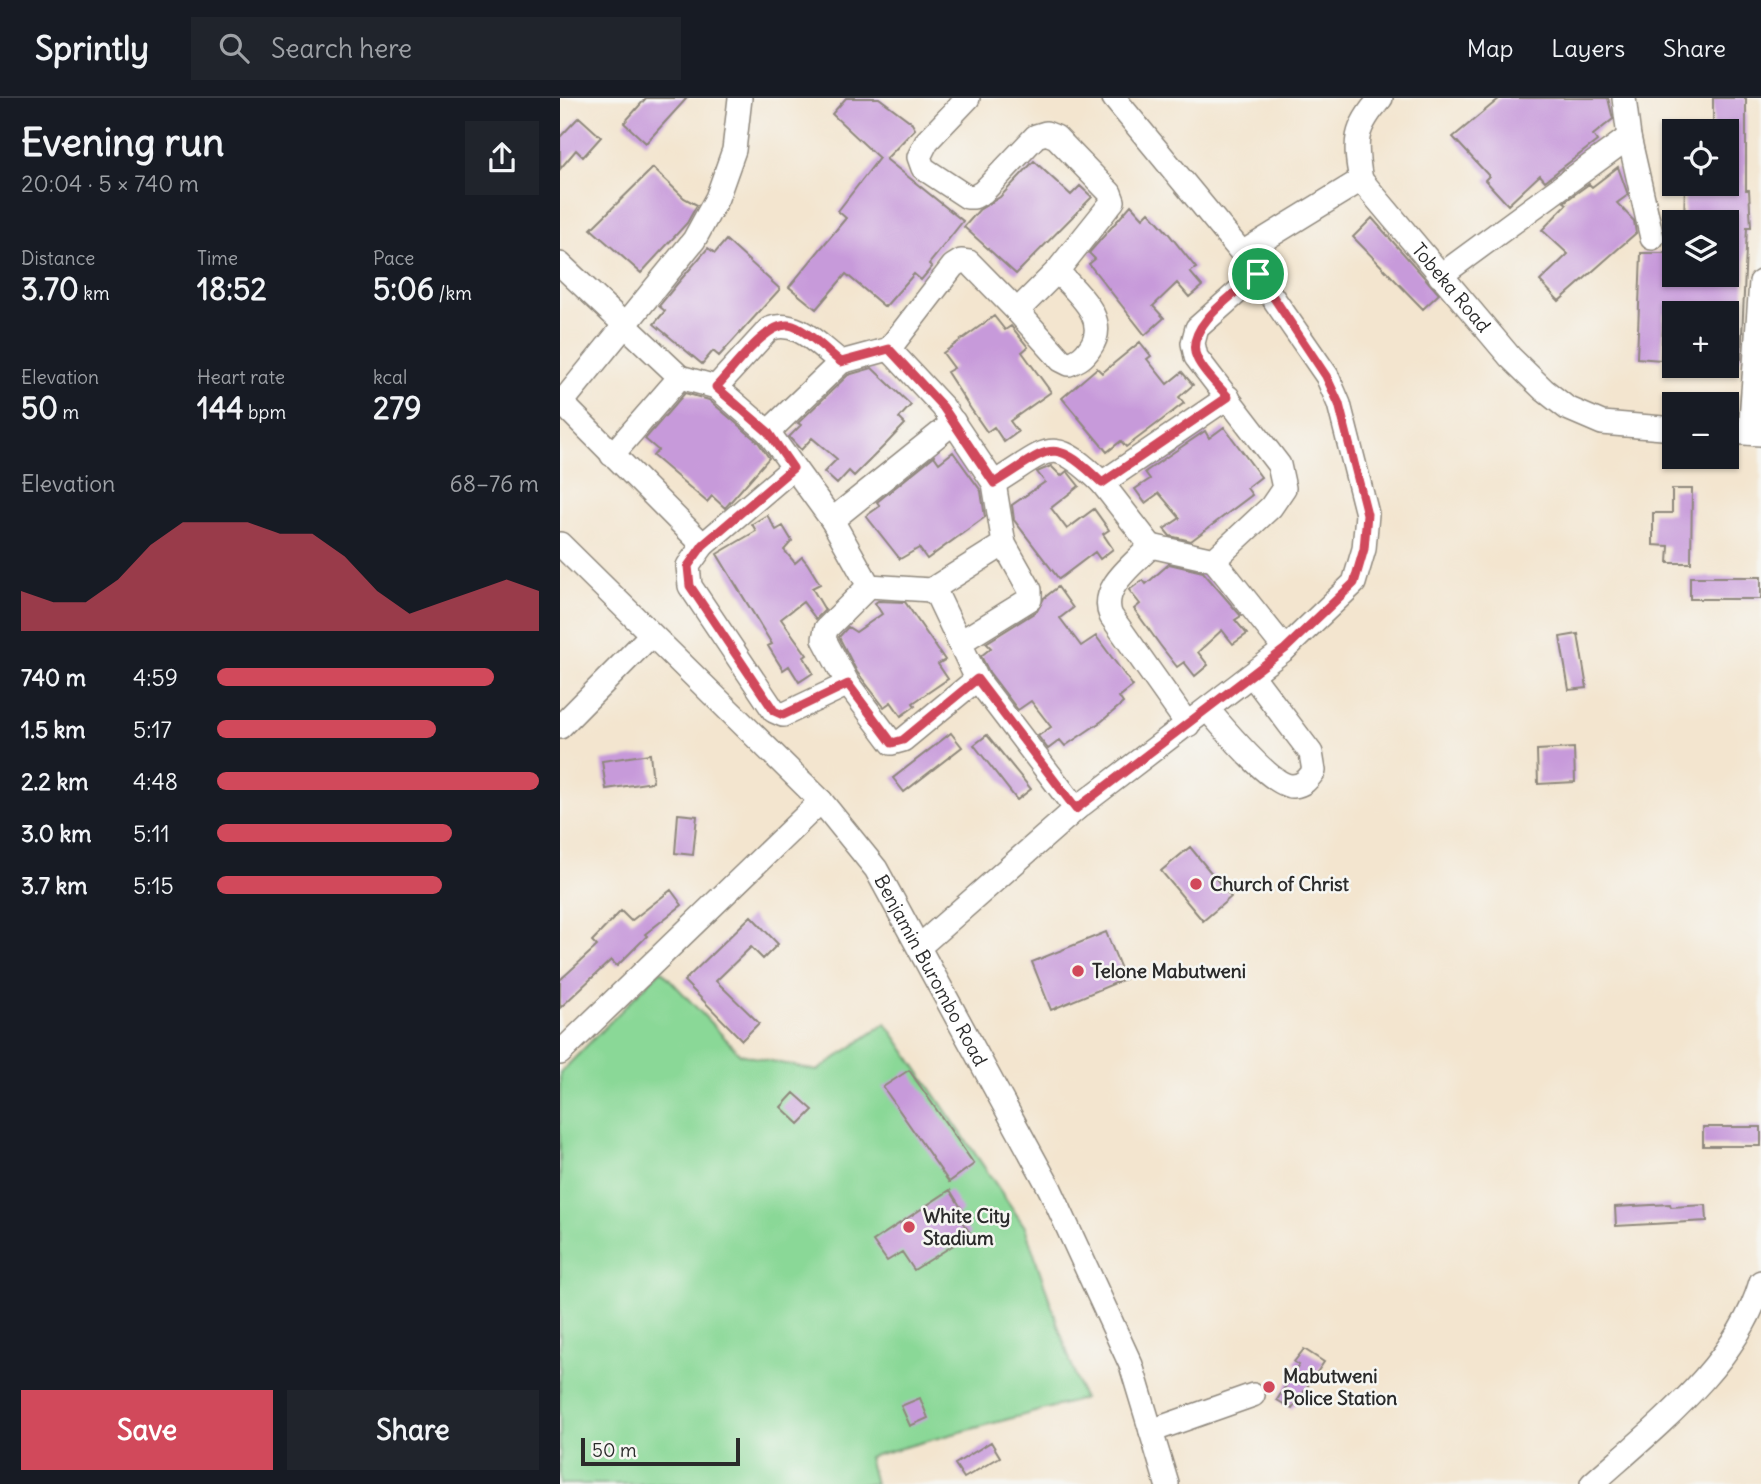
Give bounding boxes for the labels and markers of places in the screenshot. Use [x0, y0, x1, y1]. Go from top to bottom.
pin [1228, 244, 1288, 304]
place label: Church of Christ [1210, 872, 1350, 896]
marker: Church of Christ [1188, 876, 1204, 892]
place label: Telone Mabutweni [1092, 959, 1246, 983]
marker: Telone Mabutweni [1070, 963, 1086, 979]
place label: White City Stadium [923, 1204, 1010, 1250]
marker: White City Stadium [901, 1219, 917, 1235]
place label: Mabutweni Police Station [1283, 1364, 1397, 1410]
marker: Mabutweni Police Station [1261, 1379, 1277, 1395]

